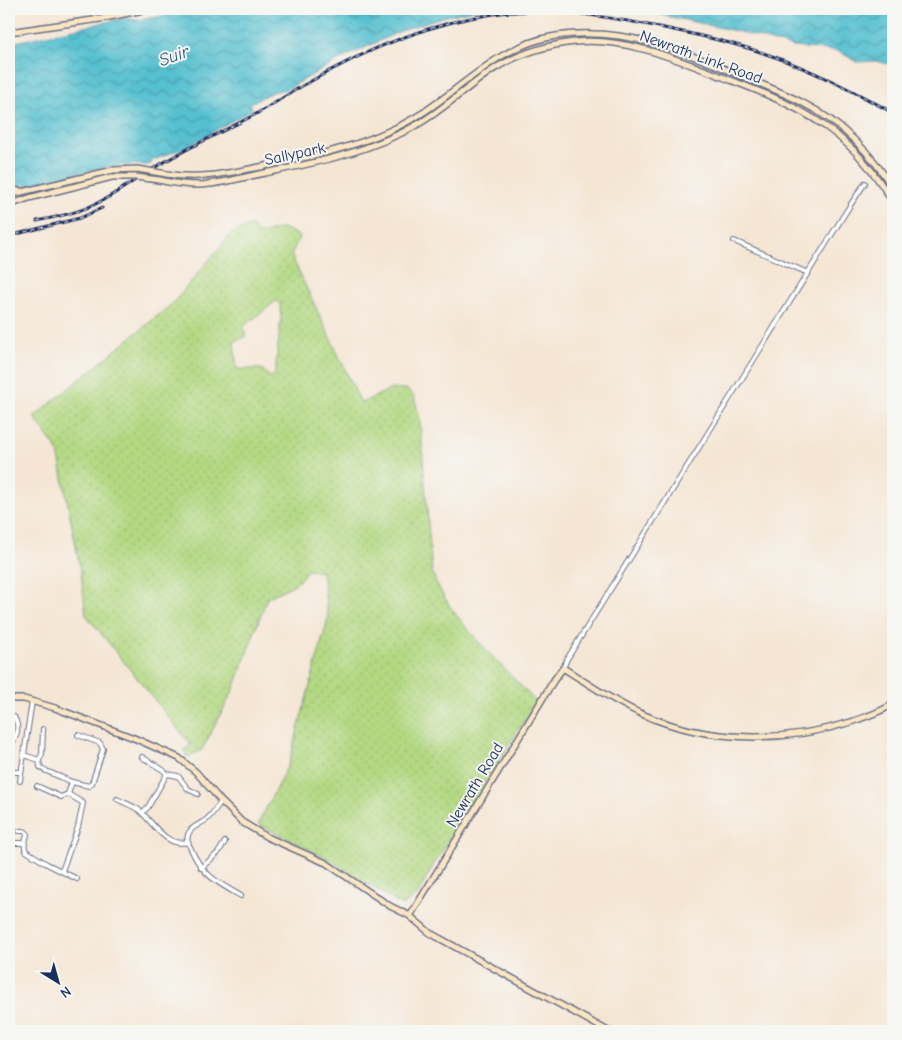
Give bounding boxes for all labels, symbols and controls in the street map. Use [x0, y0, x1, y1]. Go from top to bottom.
street label: Newrath Link Road [637, 26, 765, 88]
water label: Suir [156, 41, 193, 71]
street label: Sallypark [263, 139, 327, 169]
street label: Newrath Road [443, 739, 507, 831]
north arrow [32, 958, 82, 1008]
text: N [57, 982, 74, 1002]

